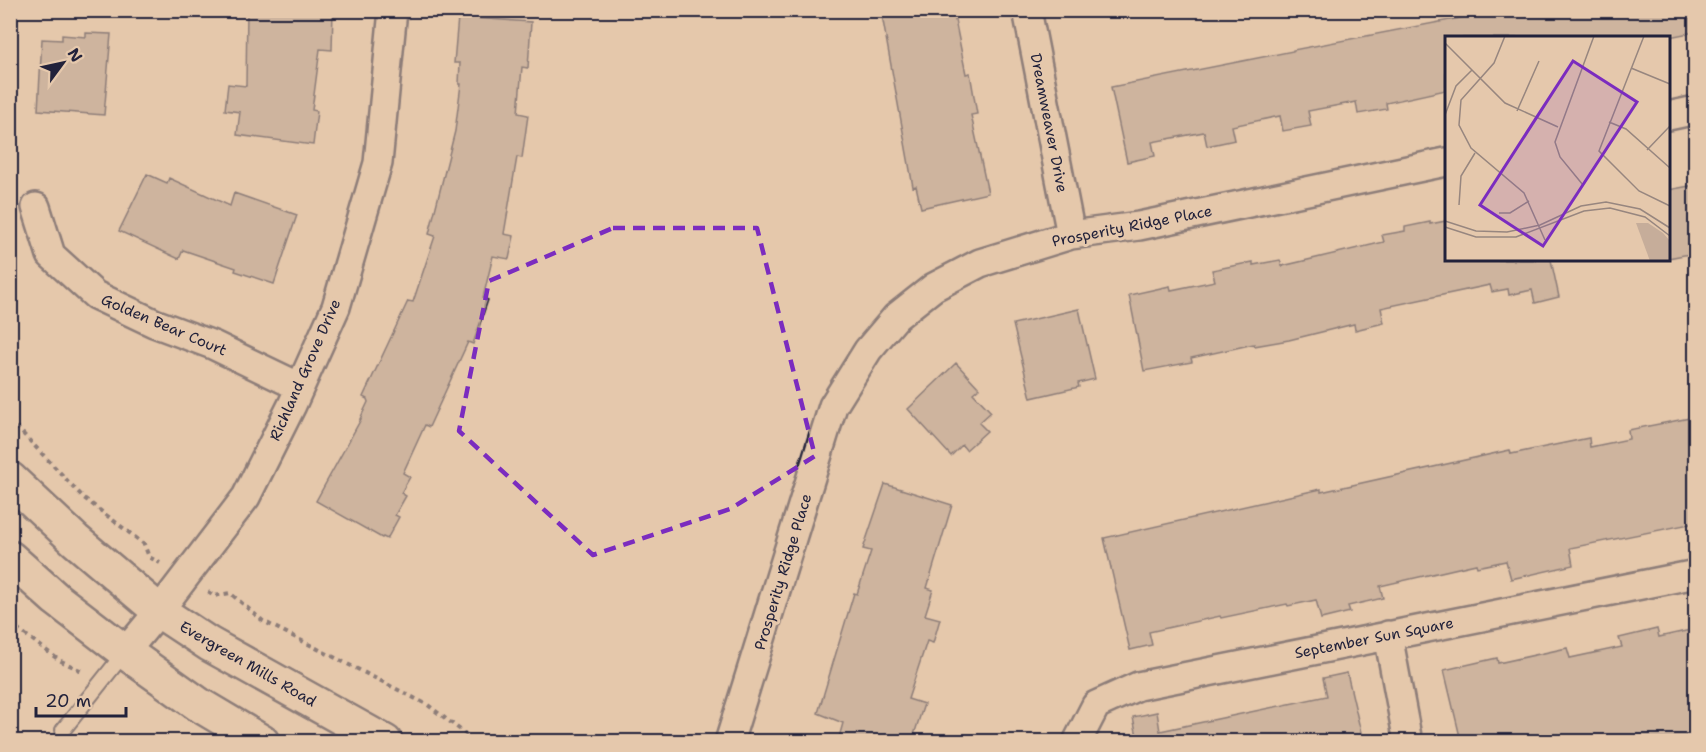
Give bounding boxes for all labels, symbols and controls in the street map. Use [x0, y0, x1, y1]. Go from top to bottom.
north arrow [33, 33, 93, 93]
inset map [1445, 36, 1670, 261]
text: N [63, 44, 87, 66]
street label: Dreamweaver Drive [1026, 52, 1072, 194]
street label: Prosperity Ridge Place [1050, 201, 1214, 251]
street label: Golden Bear Court [98, 289, 230, 361]
street label: Richland Grove Drive [265, 296, 345, 444]
street label: Prosperity Ridge Place [750, 491, 816, 653]
street label: September Sun Square [1293, 613, 1455, 663]
street label: Evergreen Mills Road [176, 617, 321, 712]
scale bar [36, 680, 126, 718]
text: 20 m [45, 689, 91, 713]

